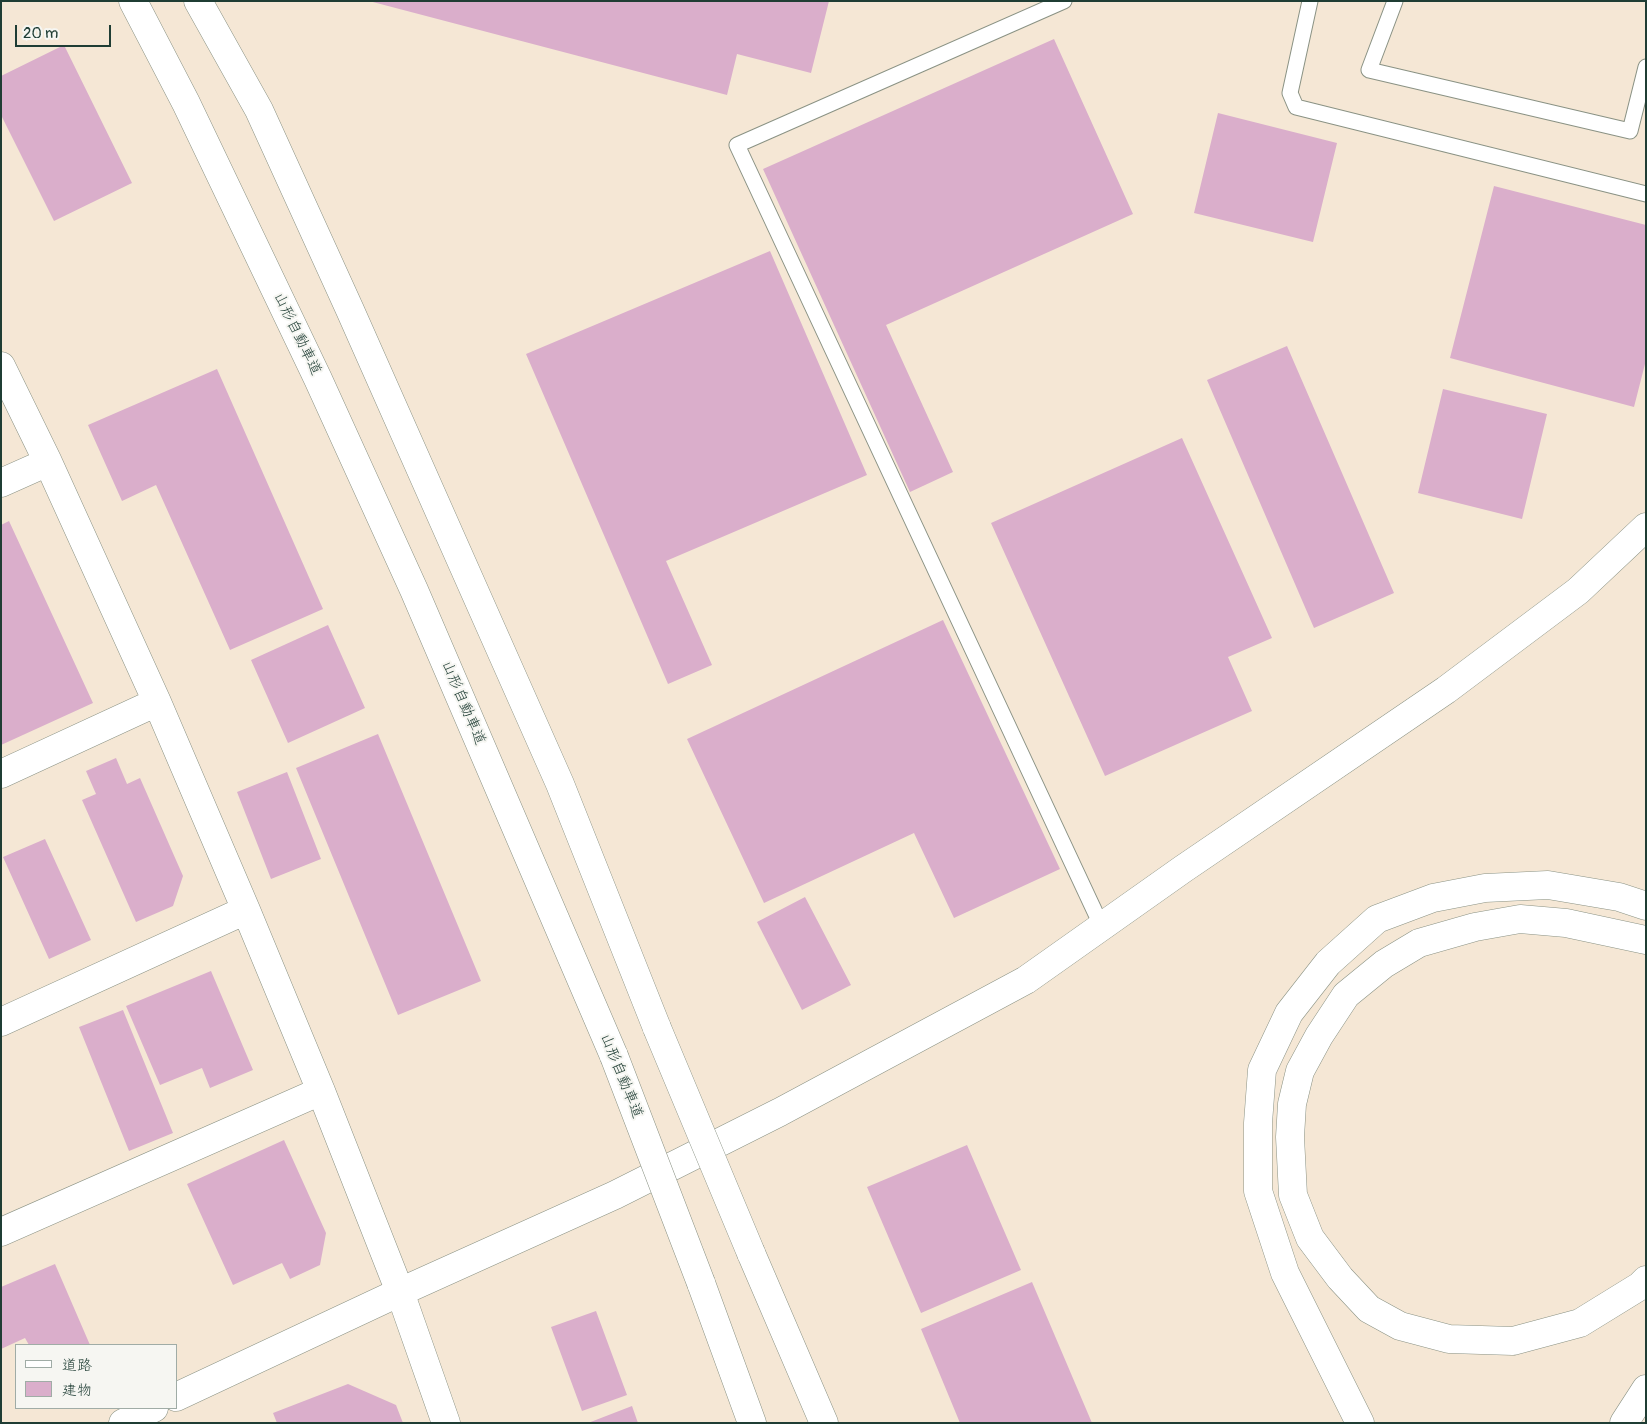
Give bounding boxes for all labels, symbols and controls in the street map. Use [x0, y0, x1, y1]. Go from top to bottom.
scale bar [18, 15, 114, 47]
text: 20 m [23, 24, 58, 43]
street label: 山形自動車道 [269, 290, 325, 378]
street label: 山形自動車道 [437, 658, 489, 748]
street label: 山形自動車道 [596, 1031, 646, 1121]
legend [15, 1344, 178, 1409]
text: 道路 [62, 1356, 92, 1375]
text: 建物 [62, 1381, 92, 1400]

